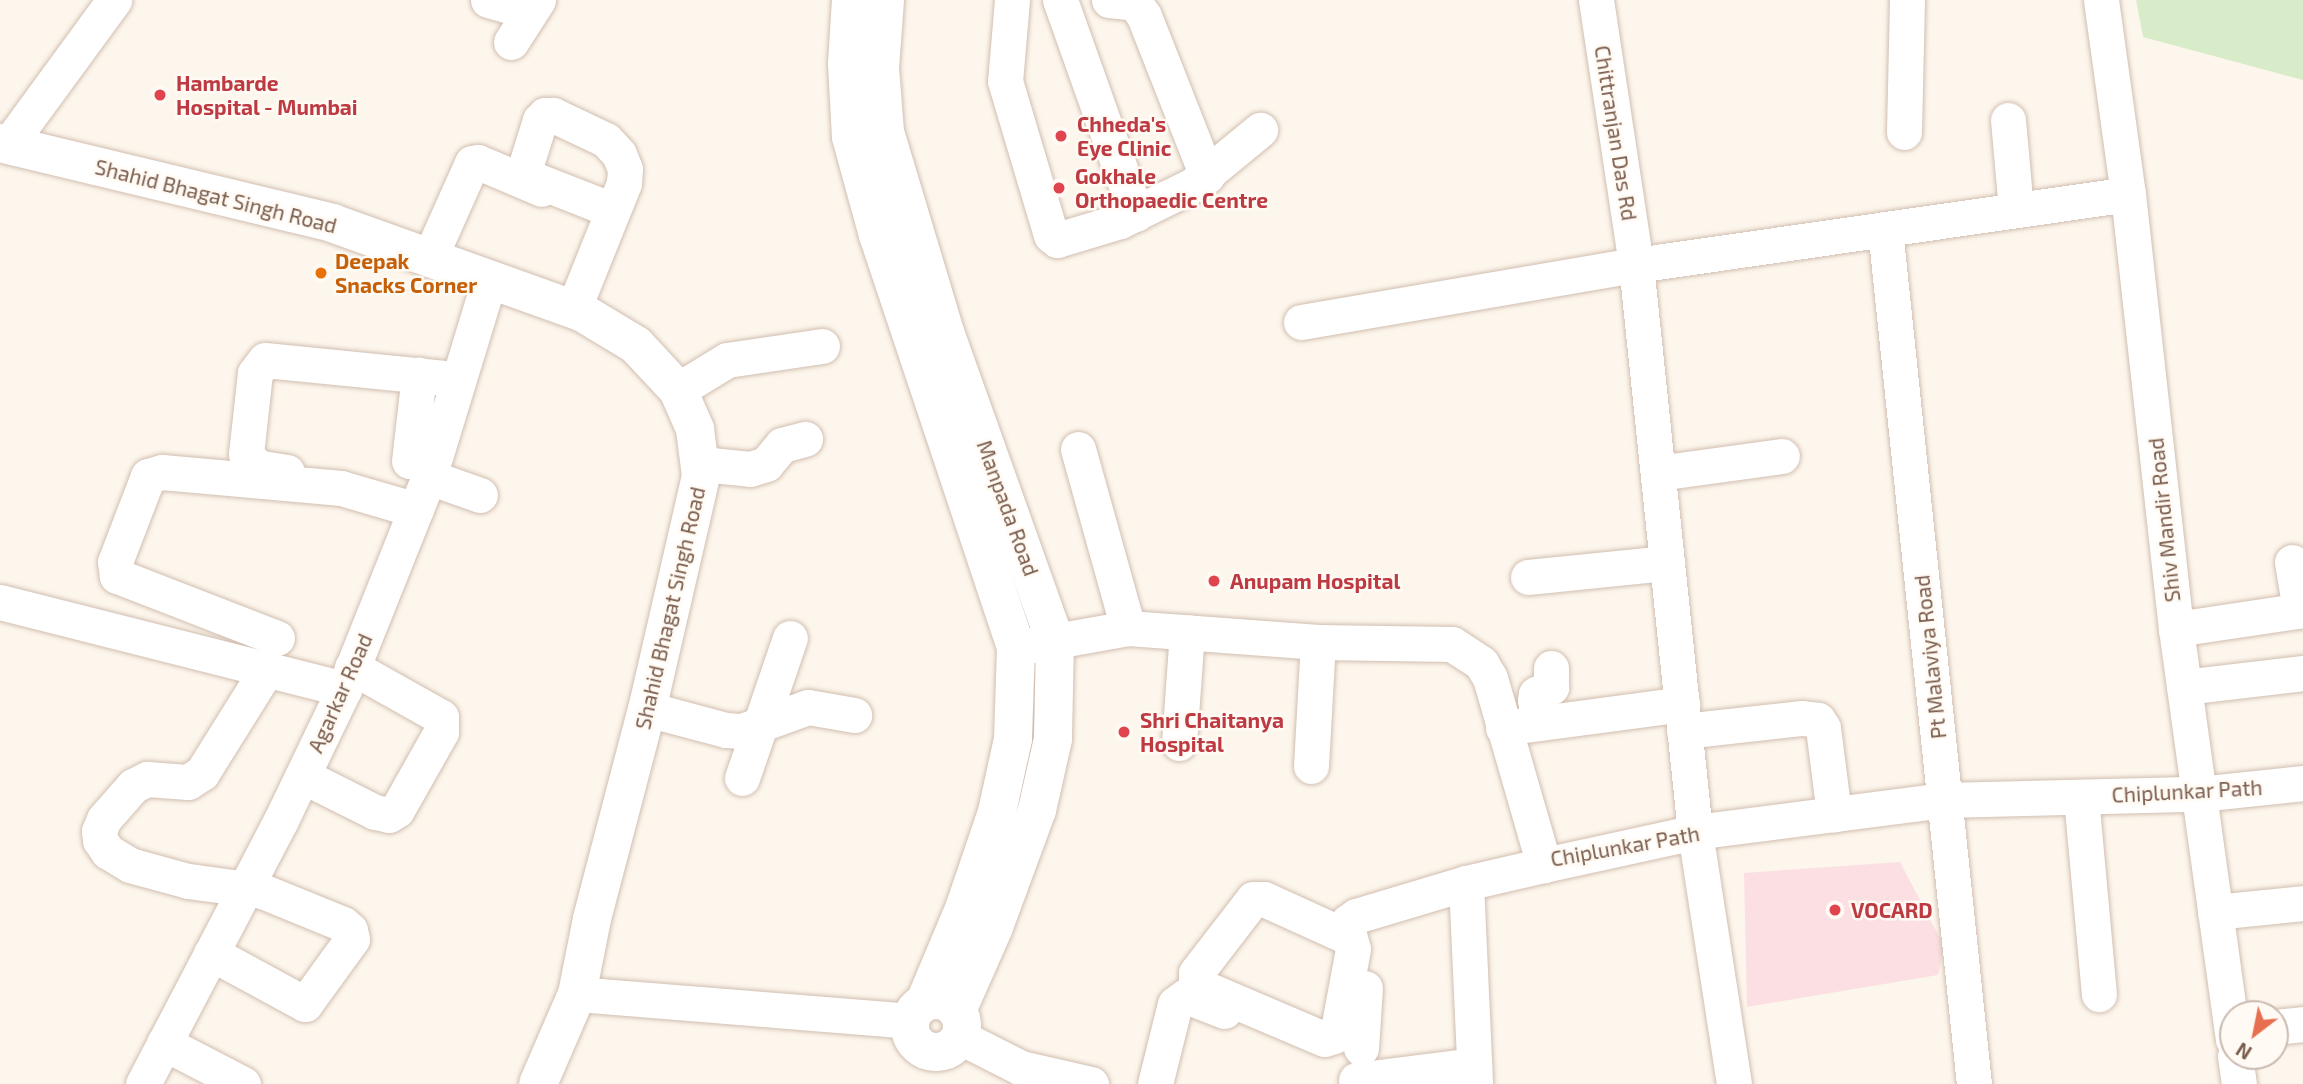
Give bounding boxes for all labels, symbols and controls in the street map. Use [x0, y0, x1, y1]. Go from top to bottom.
street label: Chittranjan Das Rd [1590, 44, 1642, 222]
place label: Hambarde Hospital - Mumbai [176, 70, 358, 120]
marker: Hambarde Hospital - Mumbai [150, 85, 170, 105]
place label: Chheda's Eye Clinic [1077, 111, 1171, 161]
marker: Chheda's Eye Clinic [1051, 126, 1071, 146]
street label: Shahid Bhagat Singh Road [92, 154, 340, 238]
place label: Gokhale Orthopaedic Centre [1075, 163, 1268, 213]
marker: Gokhale Orthopaedic Centre [1049, 178, 1069, 198]
place label: Deepak Snacks Corner [335, 248, 477, 298]
marker: Deepak Snacks Corner [313, 265, 329, 281]
street label: Shiv Mandir Road [2143, 436, 2185, 604]
street label: Manpada Road [972, 437, 1044, 579]
street label: Shahid Bhagat Singh Road [630, 484, 710, 732]
place label: Anupam Hospital [1230, 568, 1400, 594]
marker: Anupam Hospital [1204, 571, 1224, 591]
street label: Pt Malaviya Road [1909, 574, 1951, 740]
street label: Agarkar Road [302, 629, 378, 757]
place label: Shri Chaitanya Hospital [1140, 707, 1284, 757]
marker: Shri Chaitanya Hospital [1114, 722, 1134, 742]
street label: Chiplunkar Path [2111, 774, 2263, 808]
street label: Chiplunkar Path [1548, 820, 1702, 872]
place label: VOCARD [1851, 897, 1933, 923]
marker: VOCARD [1825, 900, 1845, 920]
north arrow [2219, 1000, 2289, 1070]
text: N [2232, 1038, 2256, 1065]

